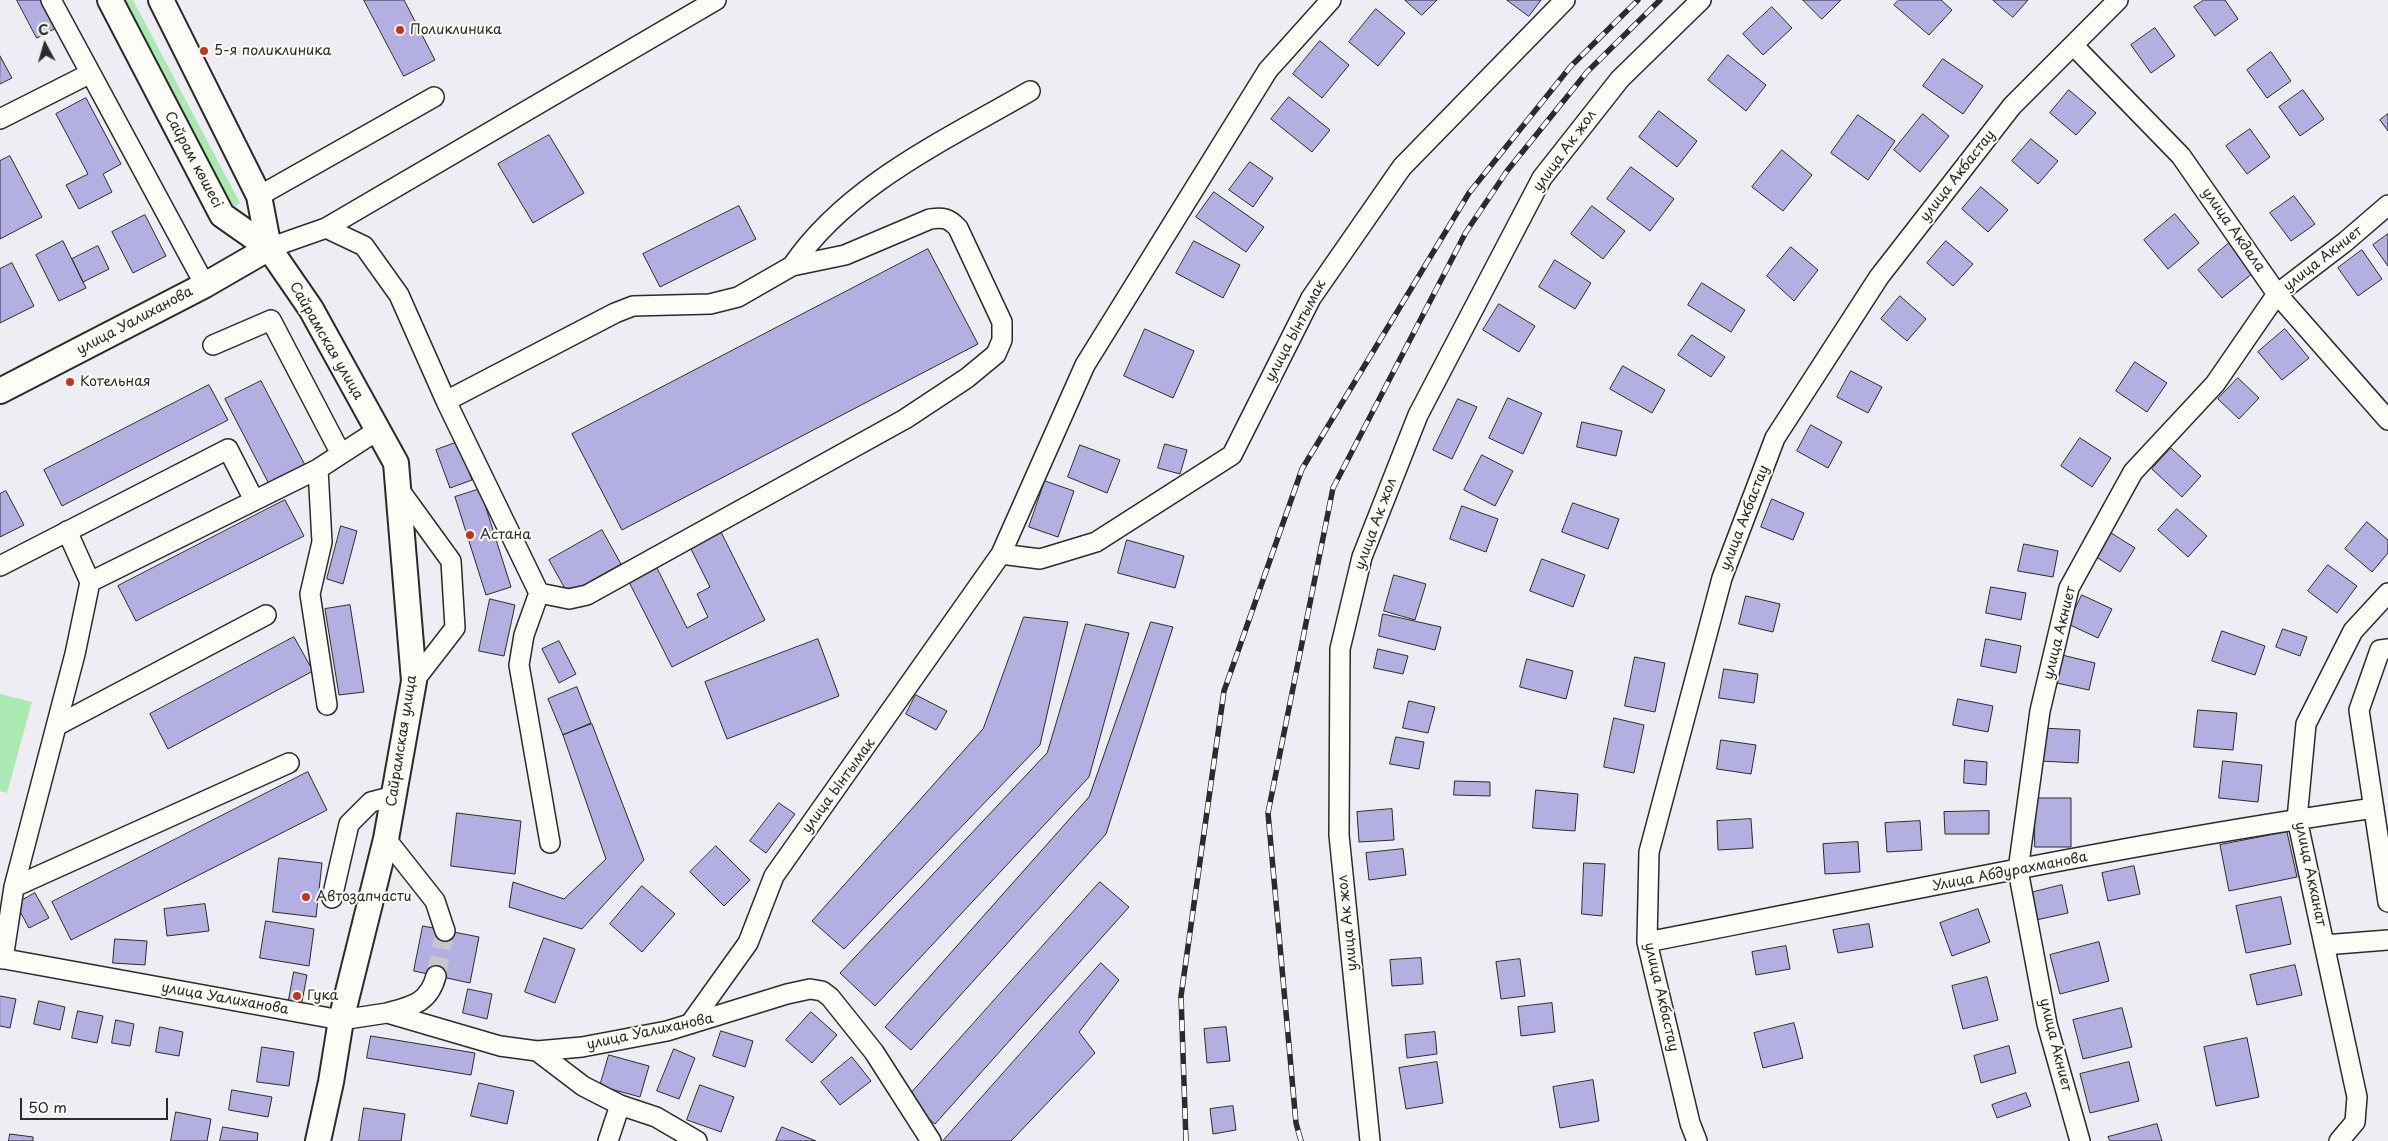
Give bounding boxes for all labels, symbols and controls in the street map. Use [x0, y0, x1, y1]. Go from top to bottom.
text: С [37, 19, 50, 41]
north arrow [20, 20, 70, 70]
place label: Поликлиника [410, 22, 502, 38]
marker: Поликлиника [394, 24, 406, 36]
place label: 5-я поликлиника [214, 43, 331, 59]
marker: 5-я поликлиника [198, 45, 210, 57]
street label: улица Ак жол [1530, 107, 1600, 195]
street label: Сайрам көшесі [160, 109, 226, 211]
street label: улица Акбастау [1917, 127, 1999, 225]
street label: улица Акдала [2198, 185, 2268, 275]
street label: улица Акниет [2280, 223, 2366, 295]
street label: улица Ынтымак [1262, 277, 1330, 385]
street label: Сайрамская улица [285, 279, 367, 403]
street label: улица Уалиханова [74, 283, 196, 359]
place label: Котельная [80, 374, 150, 390]
marker: Котельная [64, 376, 76, 388]
street label: улица Акбастау [1717, 463, 1773, 573]
street label: улица Ак жол [1352, 476, 1400, 572]
place label: Астана [480, 527, 531, 543]
marker: Астана [464, 529, 476, 541]
street label: улица Акниет [2040, 585, 2080, 681]
street label: Сайрамская улица [383, 674, 421, 808]
street label: улица Ынтымак [799, 735, 879, 837]
street label: улица Акканат [2291, 820, 2329, 928]
street label: Улица Абдурахманова [1931, 849, 2089, 895]
street label: улица Ак жол [1335, 874, 1361, 972]
place label: Автозапчасти [316, 889, 411, 905]
marker: Автозапчасти [300, 891, 312, 903]
street label: улица Акбастау [1640, 941, 1682, 1053]
street label: улица Уалиханова [160, 980, 290, 1018]
place label: Гука [307, 988, 338, 1004]
marker: Гука [291, 990, 303, 1002]
street label: улица Акниет [2035, 997, 2075, 1093]
street label: улица Уалиханова [585, 1010, 715, 1054]
scale bar [22, 1088, 170, 1120]
text: 50 m [28, 1095, 67, 1118]

